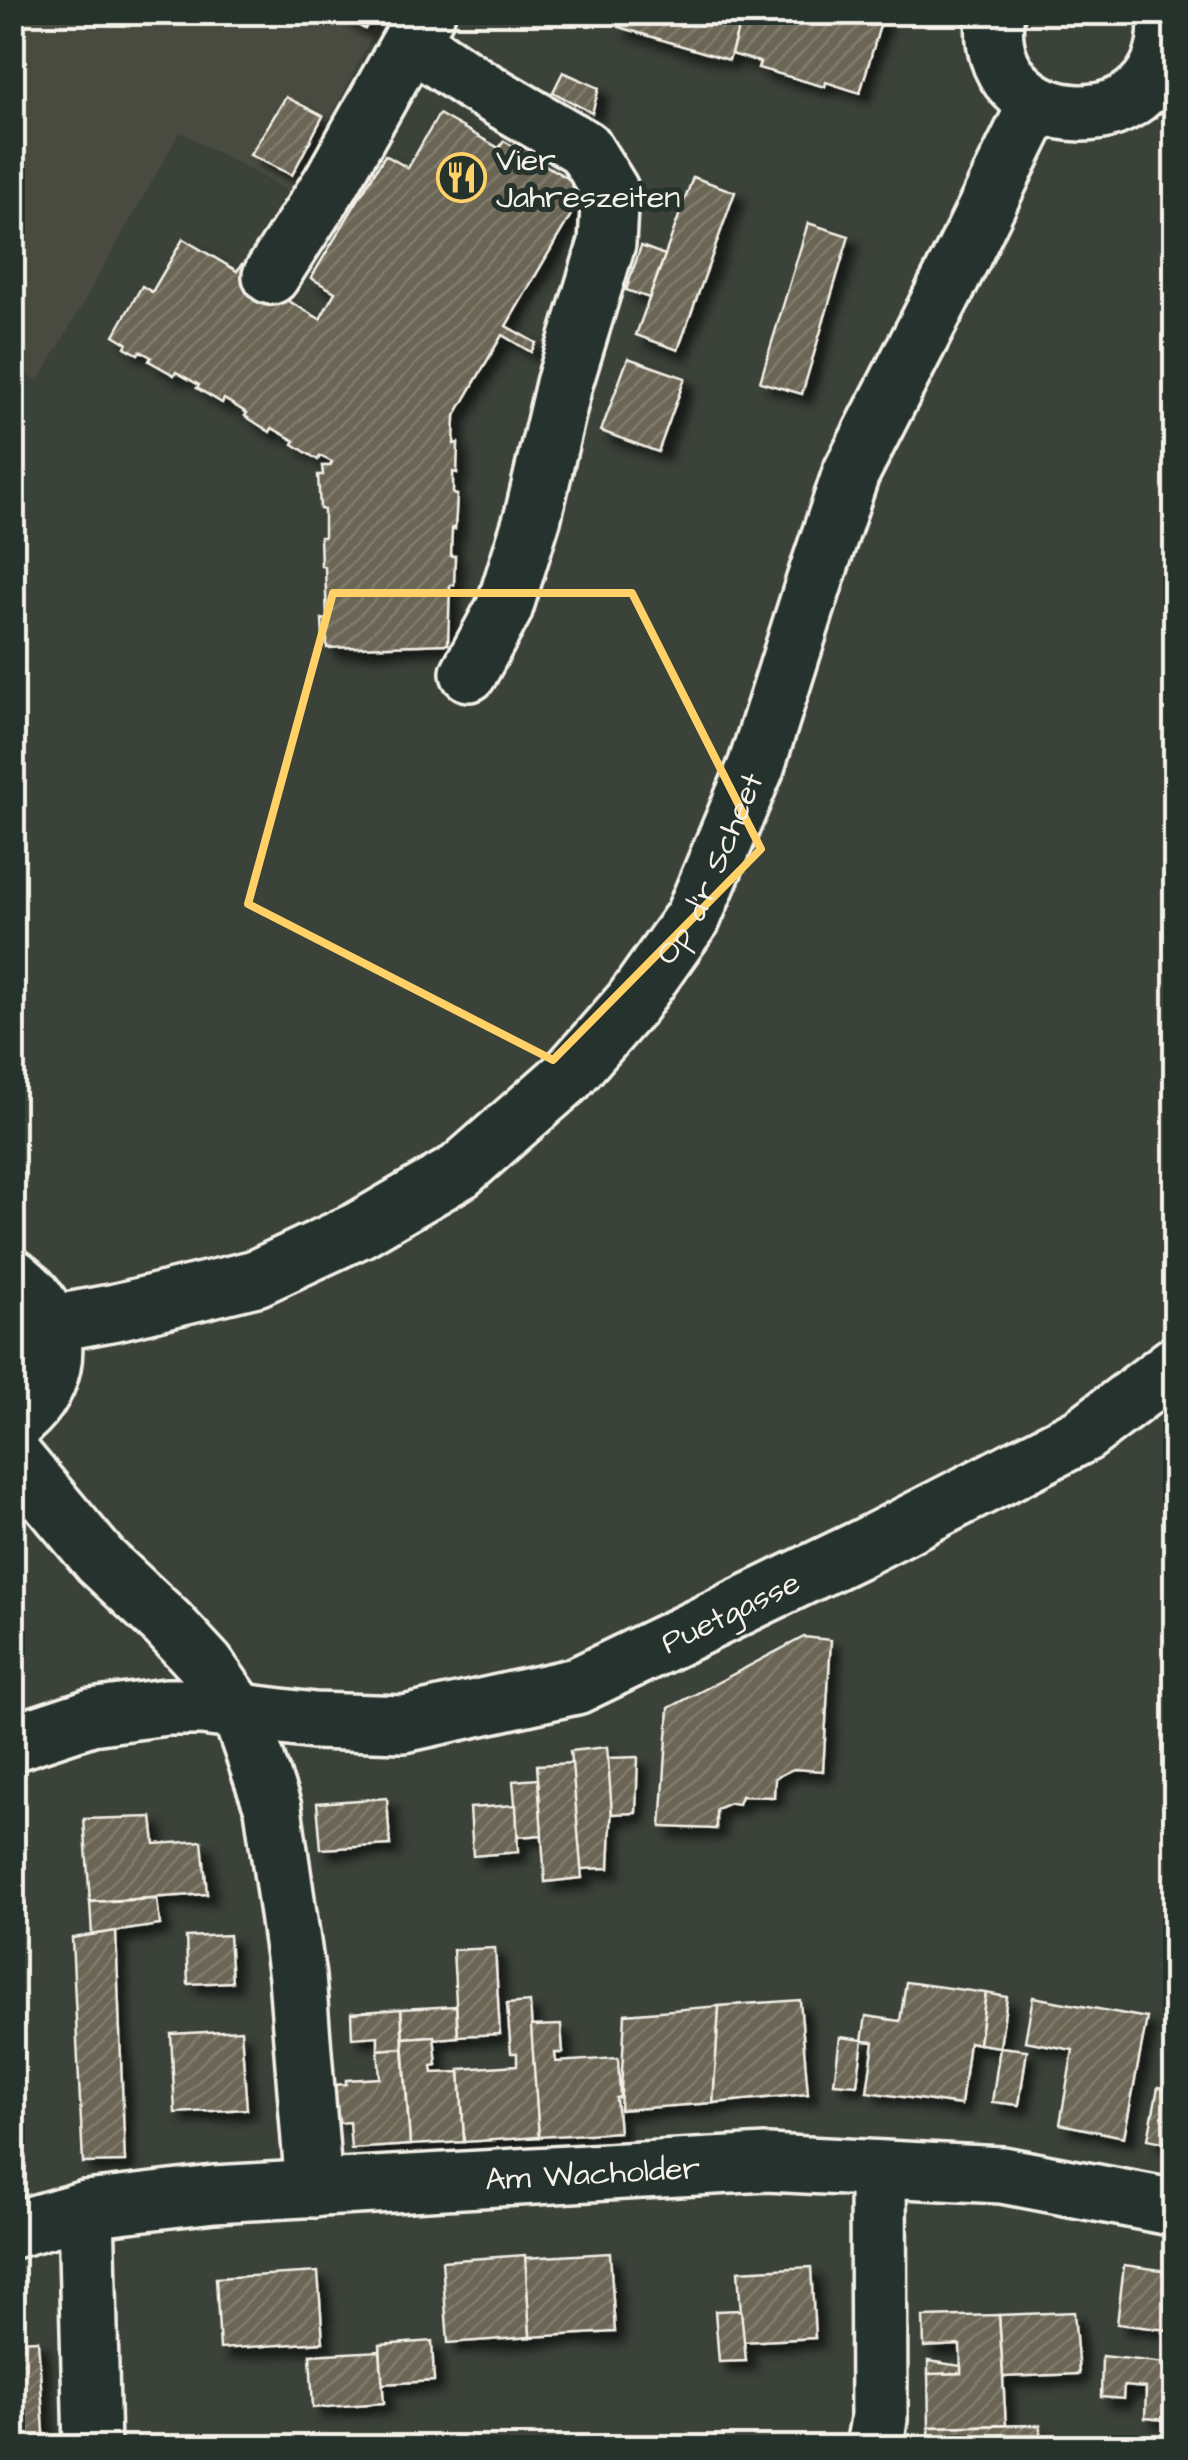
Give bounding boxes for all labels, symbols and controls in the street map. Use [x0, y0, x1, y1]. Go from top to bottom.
place label: Vier Jahreszeiten [496, 138, 680, 220]
restaurant icon: Vier Jahreszeiten [435, 151, 487, 203]
street label: Op d’r Scheet [645, 766, 775, 974]
street label: Puetgasse [654, 1560, 808, 1666]
street label: Am Wacholder [484, 2146, 702, 2203]

